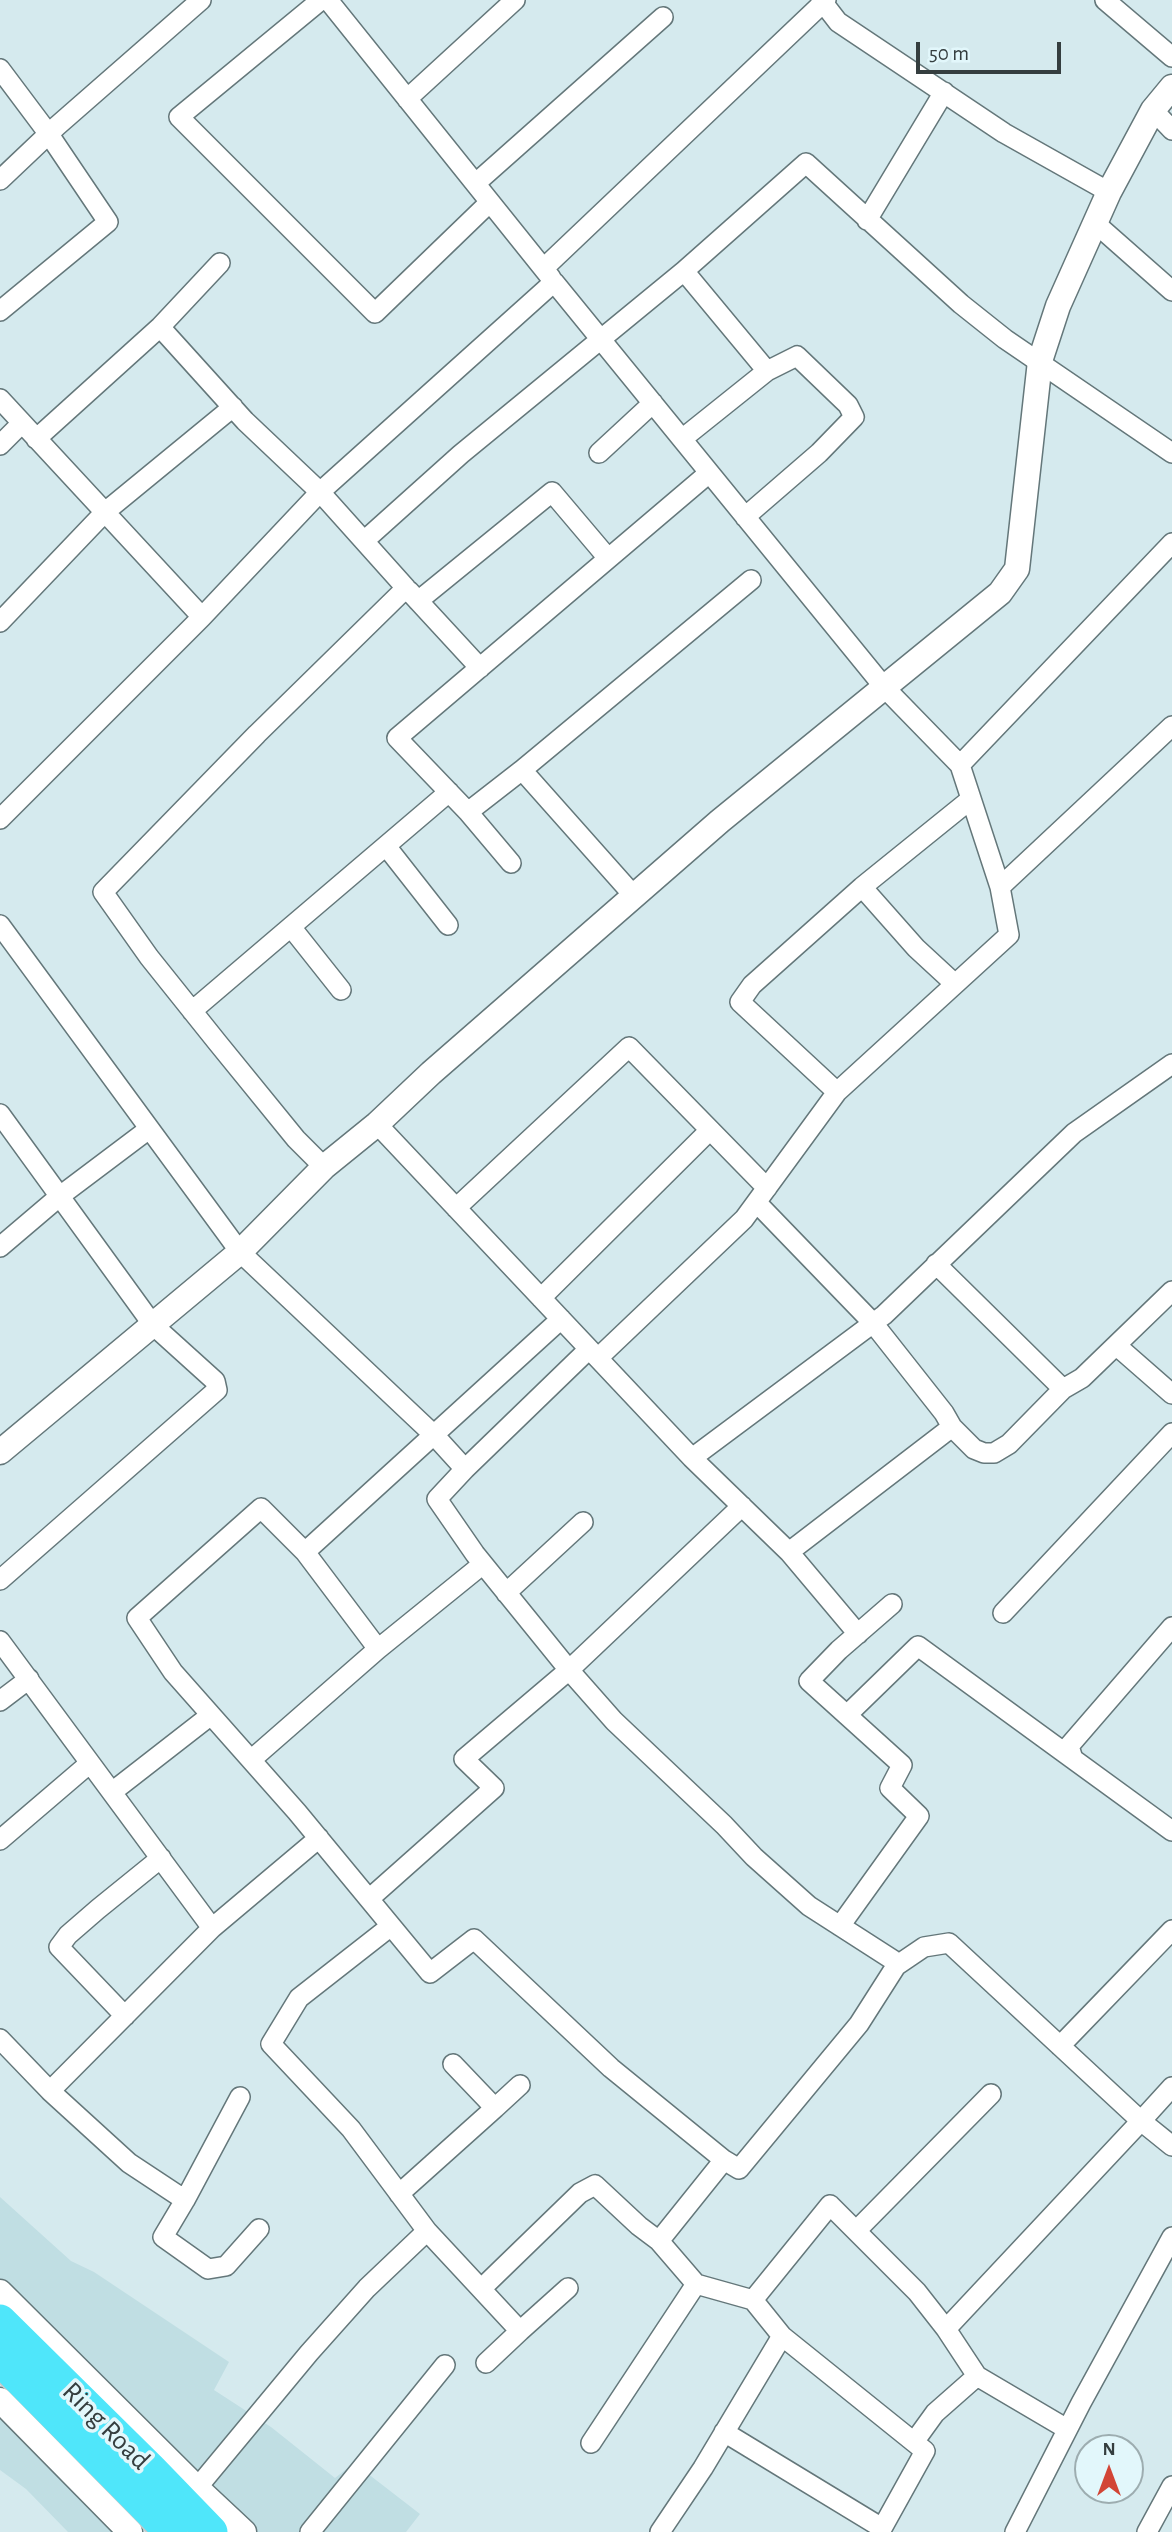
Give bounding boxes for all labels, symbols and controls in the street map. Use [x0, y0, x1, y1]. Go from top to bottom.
scale bar [920, 28, 1065, 72]
text: 50 m [929, 43, 969, 64]
street label: Ring Road [55, 2375, 157, 2477]
north arrow [1074, 2434, 1144, 2504]
text: N [1102, 2440, 1116, 2459]

